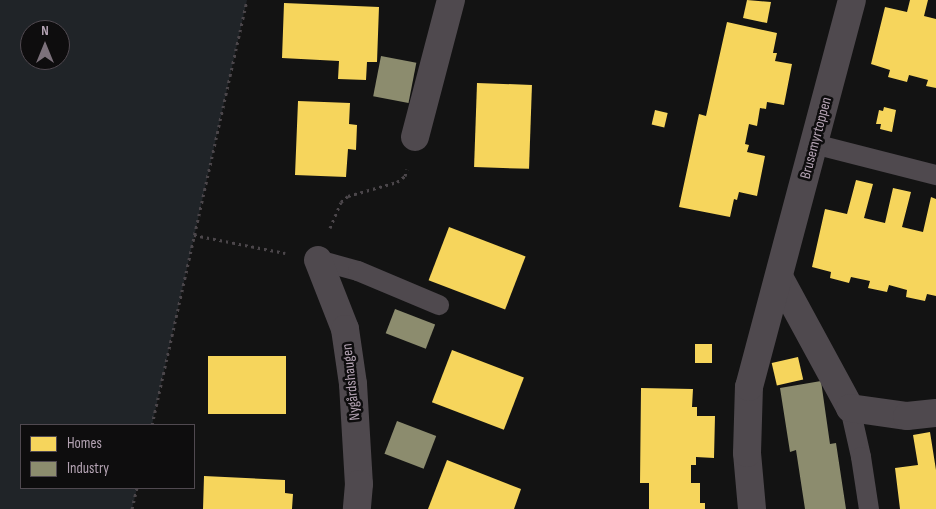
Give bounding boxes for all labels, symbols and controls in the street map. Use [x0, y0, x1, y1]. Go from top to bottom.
north arrow [20, 20, 70, 70]
text: N [41, 22, 49, 39]
street label: Brusemyrtoppen [796, 95, 836, 181]
street label: Nygårdshaugen [338, 343, 364, 421]
legend [20, 424, 195, 489]
text: Homes [67, 434, 102, 453]
text: Industry [67, 459, 109, 478]

